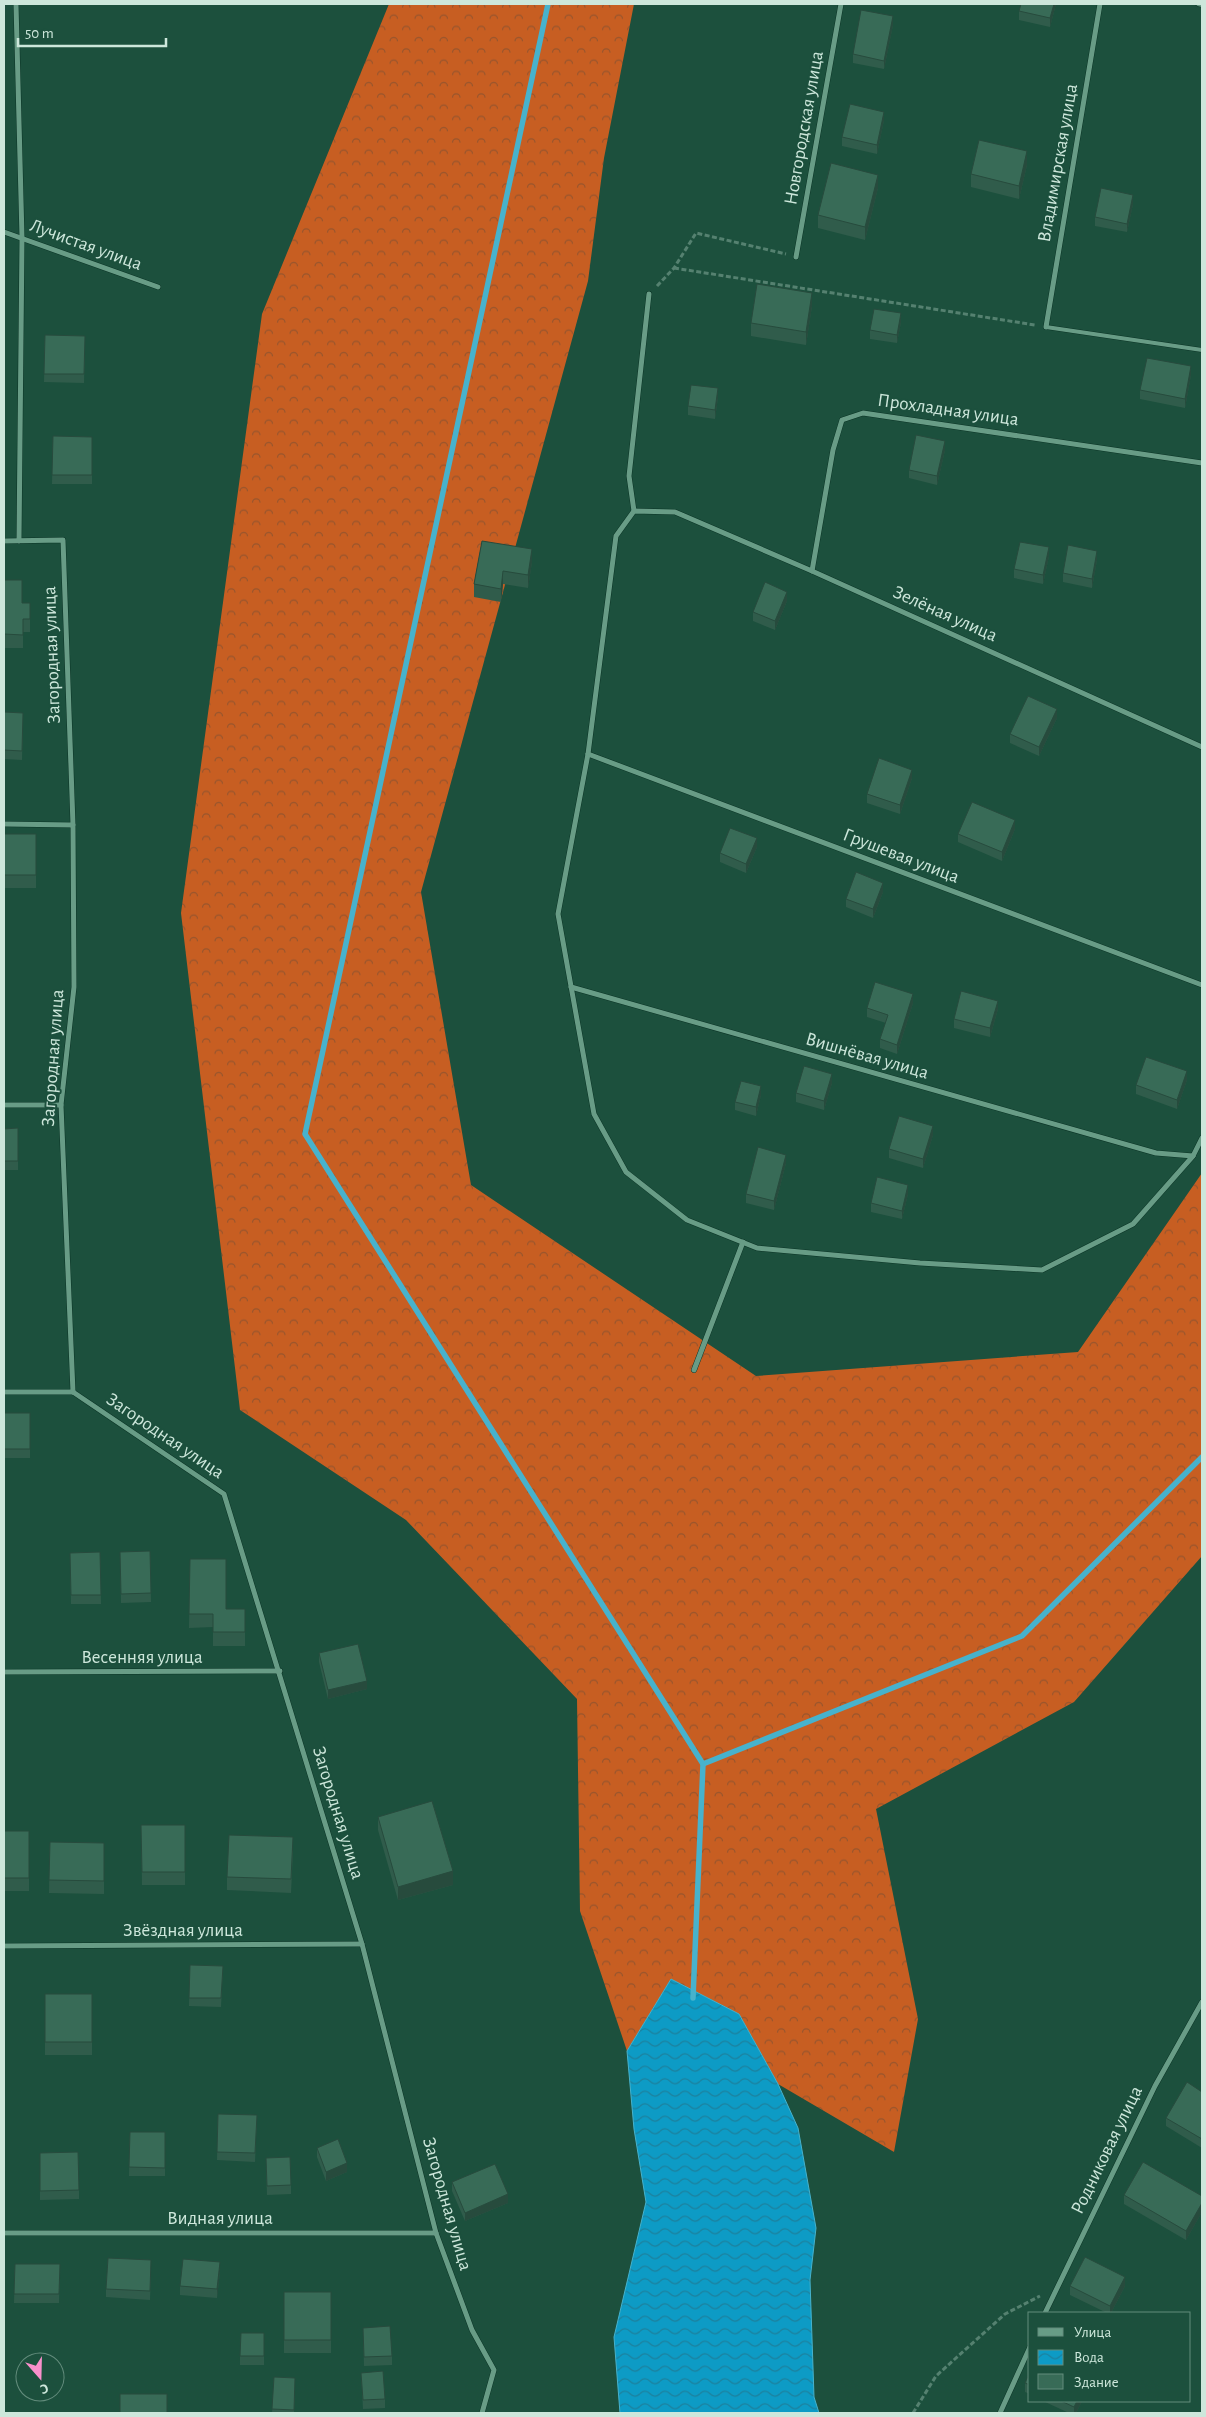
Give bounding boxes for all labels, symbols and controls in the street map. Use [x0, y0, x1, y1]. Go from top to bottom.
scale bar [18, 15, 165, 47]
text: 50 m [25, 26, 54, 41]
street label: Новгородская улица [781, 49, 827, 206]
street label: Владимирская улица [1035, 82, 1081, 244]
street label: Лучистая улица [27, 216, 145, 274]
street label: Прохладная улица [876, 391, 1020, 429]
street label: Зелёная улица [890, 583, 1000, 646]
street label: Загородная улица [40, 586, 64, 724]
street label: Грушевая улица [840, 825, 962, 887]
street label: Загородная улица [39, 988, 67, 1127]
street label: Вишнёвая улица [803, 1029, 931, 1083]
street label: Загородная улица [103, 1390, 228, 1483]
street label: Весенняя улица [81, 1648, 203, 1667]
street label: Загородная улица [309, 1744, 367, 1882]
street label: Звёздная улица [123, 1921, 243, 1940]
street label: Родниковая улица [1068, 2083, 1146, 2217]
street label: Загородная улица [419, 2135, 475, 2273]
street label: Видная улица [167, 2209, 273, 2228]
legend [1028, 2312, 1191, 2402]
text: Улица [1074, 2325, 1111, 2340]
text: Вода [1074, 2350, 1104, 2365]
north arrow [15, 2352, 65, 2402]
text: Здание [1074, 2375, 1119, 2390]
text: С [38, 2380, 50, 2396]

